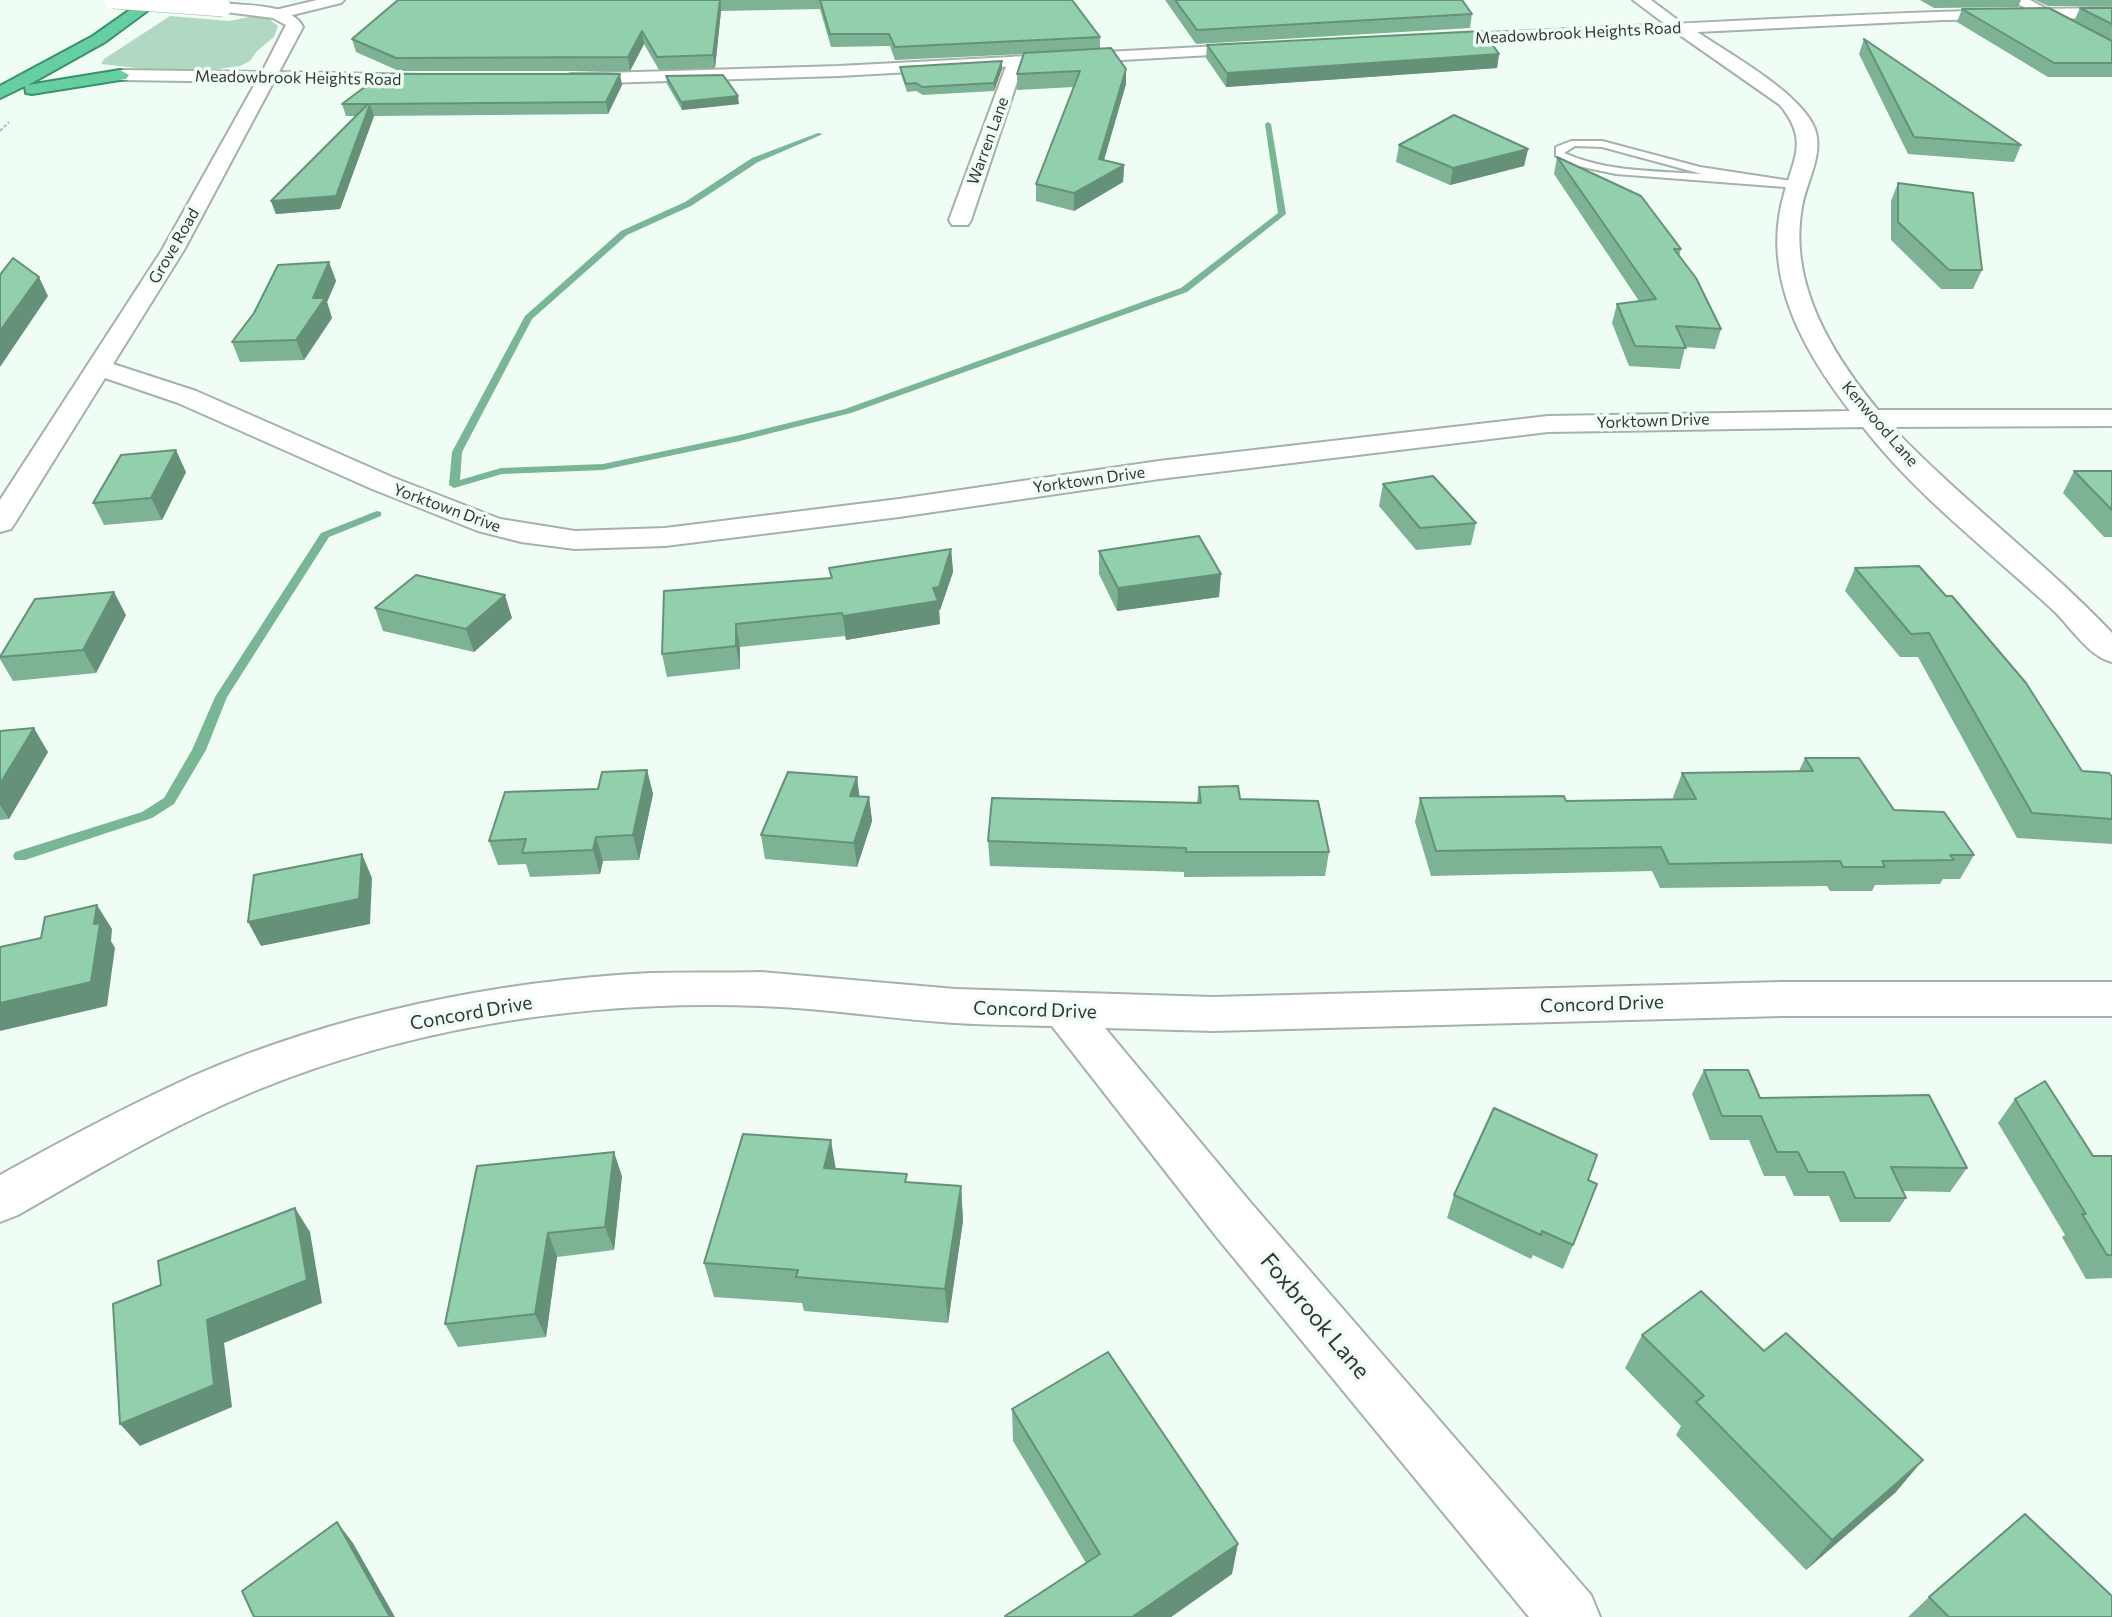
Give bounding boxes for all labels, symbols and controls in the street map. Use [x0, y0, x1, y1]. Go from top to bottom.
street label: Meadowbrook Heights Road [1474, 18, 1682, 48]
street label: Meadowbrook Heights Road [195, 67, 401, 89]
street label: Warren Lane [963, 94, 1013, 188]
street label: Grove Road [145, 205, 203, 287]
street label: Kenwood Lane [1838, 377, 1922, 471]
street label: Yorktown Drive [1596, 409, 1710, 433]
street label: Yorktown Drive [1032, 463, 1146, 497]
street label: Yorktown Drive [391, 480, 503, 536]
street label: Concord Drive [1540, 990, 1664, 1018]
street label: Concord Drive [408, 991, 534, 1035]
street label: Concord Drive [973, 996, 1097, 1024]
street label: Foxbrook Lane [1254, 1248, 1376, 1384]

